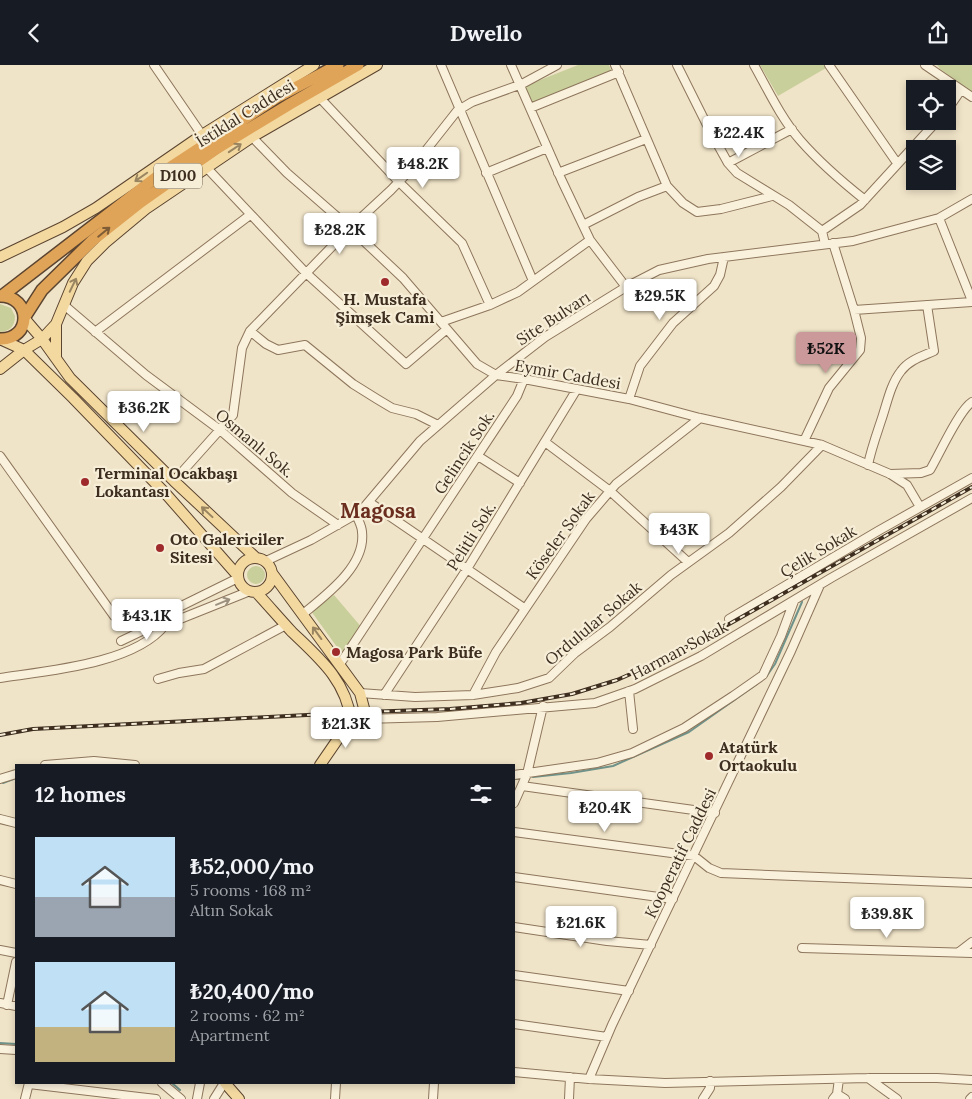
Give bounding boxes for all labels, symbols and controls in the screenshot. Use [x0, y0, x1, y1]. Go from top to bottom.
icon: back [20, 19, 48, 47]
text: Dwello [450, 19, 522, 47]
icon: share [924, 19, 952, 47]
street label: İstiklal Caddesi [192, 75, 298, 151]
map controls [906, 80, 956, 190]
button: locate [906, 80, 956, 130]
pin: ₺22.4K [698, 116, 780, 158]
text: ₺22.4K [714, 122, 764, 142]
button: layers [906, 140, 956, 190]
one-way arrow [228, 143, 242, 153]
pin: ₺48.2K [382, 147, 464, 189]
text: ₺48.2K [397, 153, 449, 173]
road number: D100 [154, 163, 202, 189]
one-way arrow [134, 172, 148, 182]
pin: ₺28.2K [299, 213, 381, 255]
text: ₺28.2K [315, 219, 365, 239]
one-way arrow [97, 226, 110, 237]
marker: H. Mustafa Şimşek Cami [379, 276, 391, 288]
one-way arrow [68, 278, 78, 293]
pin: ₺29.5K [619, 279, 701, 321]
text: ₺29.5K [635, 285, 685, 305]
street label: Site Bulvarı [512, 287, 594, 349]
place label: H. Mustafa Şimşek Cami [336, 289, 434, 327]
pin: ₺52K [796, 331, 856, 374]
text: ₺52K [807, 338, 845, 358]
street label: Eymir Caddesi [513, 355, 623, 393]
pin: ₺36.2K [103, 391, 185, 433]
text: ₺36.2K [118, 397, 170, 417]
street label: Osmanlı Sok. [212, 404, 298, 482]
street label: Gelincik Sok. [429, 406, 499, 498]
place label: Terminal Ocakbaşı Lokantası [95, 463, 238, 501]
marker: Terminal Ocakbaşı Lokantası [79, 476, 91, 488]
street label: Köseler Sokak [521, 487, 599, 583]
district label: Magosa [340, 497, 416, 524]
street label: Pelitli Sok. [442, 498, 500, 574]
one-way arrow [200, 506, 213, 518]
pin: ₺43K [649, 513, 709, 555]
text: ₺43K [660, 519, 698, 539]
street label: Çelik Sokak [776, 520, 860, 582]
place label: Oto Galericiler Sitesi [170, 529, 284, 567]
marker: Oto Galericiler Sitesi [154, 542, 166, 554]
street label: Ordulular Sokak [541, 576, 646, 669]
one-way arrow [215, 596, 230, 606]
pin: ₺43.1K [106, 599, 188, 641]
text: ₺43.1K [123, 605, 171, 625]
street label: Harman Sokak [627, 616, 732, 684]
one-way arrow [312, 626, 322, 640]
place label: Magosa Park Büfe [346, 642, 483, 662]
marker: Magosa Park Büfe [330, 646, 342, 658]
pin: ₺21.3K [305, 707, 387, 749]
text: ₺21.3K [322, 713, 370, 733]
place label: Atatürk Ortaokulu [719, 737, 797, 775]
marker: Atatürk Ortaokulu [703, 750, 715, 762]
icon: filters [467, 780, 495, 808]
text: 12 homes [35, 781, 126, 808]
street label: Kooperatif Caddesi [640, 785, 720, 921]
pin: ₺20.4K [564, 791, 646, 833]
text: ₺20.4K [579, 797, 631, 817]
text: ₺52,000/mo [190, 853, 314, 880]
icon: home [75, 857, 135, 917]
text: 5 rooms · 168 m² [190, 880, 311, 900]
pin: ₺39.8K [846, 897, 928, 939]
text: Altın Sokak [190, 900, 273, 920]
text: ₺39.8K [861, 903, 913, 923]
pin: ₺21.6K [540, 905, 622, 948]
text: ₺21.6K [557, 912, 605, 932]
text: ₺20,400/mo [190, 978, 314, 1005]
icon: home [75, 982, 135, 1042]
text: 2 rooms · 62 m² [190, 1005, 305, 1025]
text: Apartment [190, 1025, 270, 1045]

